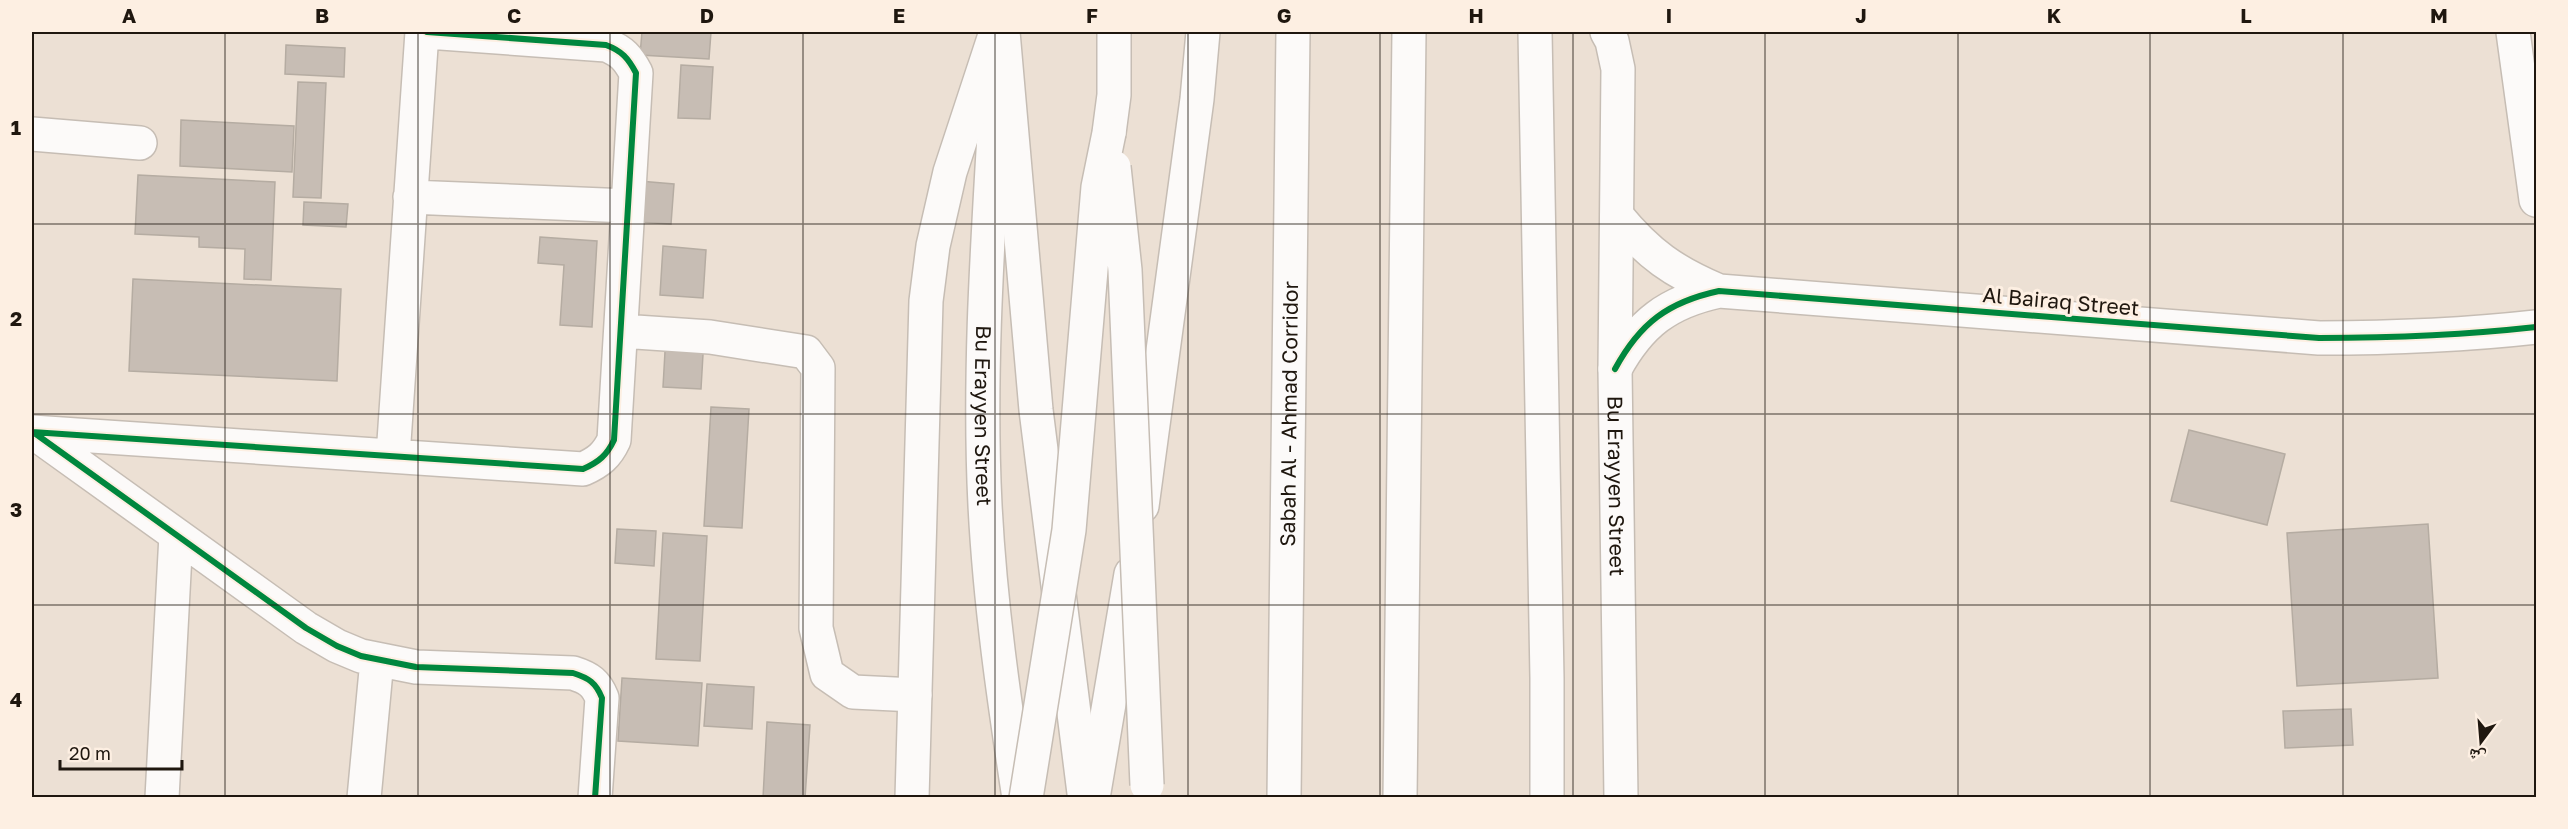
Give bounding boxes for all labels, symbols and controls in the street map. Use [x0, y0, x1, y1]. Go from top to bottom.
text: A [122, 3, 136, 27]
text: B [315, 3, 329, 27]
text: C [507, 3, 521, 27]
text: D [700, 3, 714, 27]
text: E [893, 3, 905, 27]
text: F [1086, 3, 1098, 27]
text: G [1277, 3, 1291, 27]
text: H [1468, 3, 1484, 27]
text: I [1666, 3, 1672, 27]
text: J [1855, 3, 1867, 27]
text: K [2047, 3, 2062, 27]
text: L [2240, 3, 2252, 27]
text: M [2430, 3, 2448, 27]
text: 1 [11, 115, 21, 139]
street label: Sabah Al - Ahmad Corridor [1274, 281, 1303, 547]
street label: Al Bairaq Street [1981, 281, 2141, 321]
text: 2 [10, 306, 22, 330]
street label: Bu Erayyen Street [970, 325, 998, 507]
street label: Bu Erayyen Street [1602, 396, 1631, 577]
text: 3 [10, 497, 22, 521]
text: 4 [10, 687, 22, 711]
north arrow [2451, 712, 2511, 772]
scale bar [60, 733, 182, 771]
text: 20 m [69, 742, 111, 764]
text: ش [2466, 744, 2488, 768]

